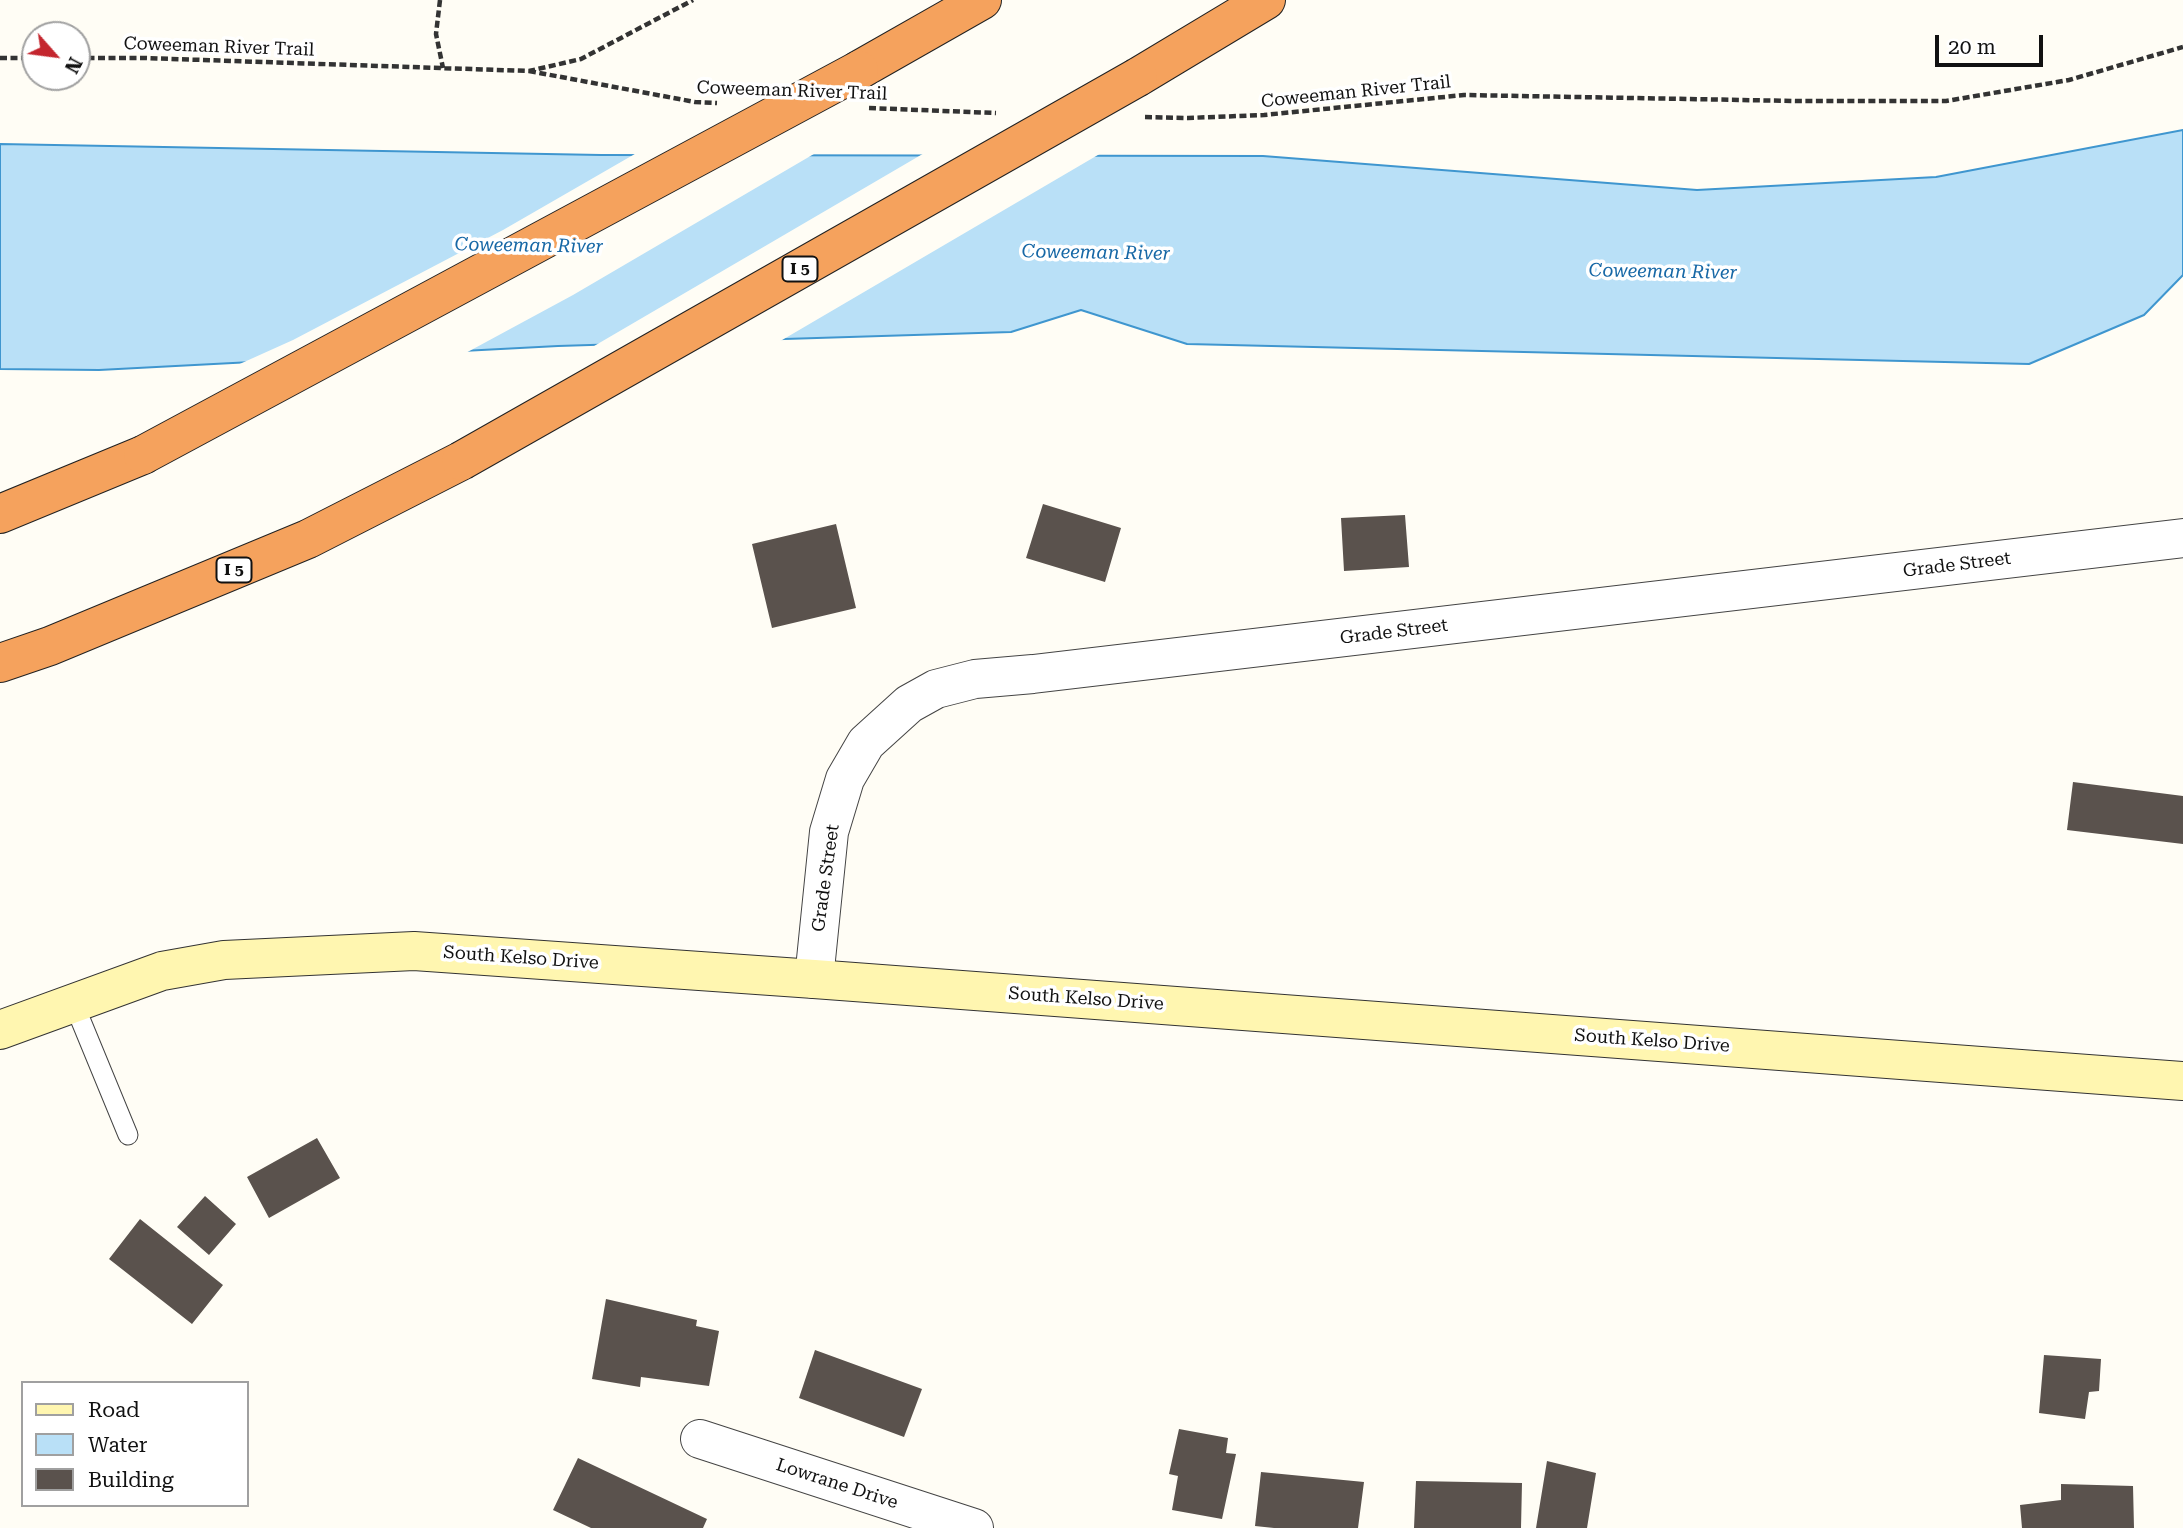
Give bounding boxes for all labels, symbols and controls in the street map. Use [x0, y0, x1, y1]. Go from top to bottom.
north arrow [21, 21, 91, 91]
scale bar [1938, 21, 2046, 65]
street label: Coweeman River Trail [123, 33, 315, 61]
text: 20 m [1948, 35, 1996, 59]
text: N [60, 53, 87, 77]
street label: Coweeman River Trail [1260, 71, 1452, 113]
street label: Coweeman River Trail [696, 77, 888, 105]
water label: Coweeman River [454, 233, 604, 259]
water label: Coweeman River [1021, 240, 1171, 266]
road number: I 5 [782, 256, 818, 282]
water label: Coweeman River [1588, 259, 1738, 285]
street label: Grade Street [1902, 548, 2012, 582]
road number: I 5 [216, 558, 252, 582]
street label: Grade Street [1339, 615, 1449, 649]
street label: Grade Street [808, 823, 844, 933]
street label: South Kelso Drive [443, 942, 599, 974]
street label: South Kelso Drive [1008, 983, 1164, 1015]
street label: South Kelso Drive [1574, 1025, 1730, 1057]
legend [21, 1381, 248, 1507]
text: Road [88, 1398, 140, 1422]
text: Water [88, 1433, 147, 1457]
street label: Lowrane Drive [773, 1454, 901, 1514]
text: Building [88, 1468, 174, 1492]

